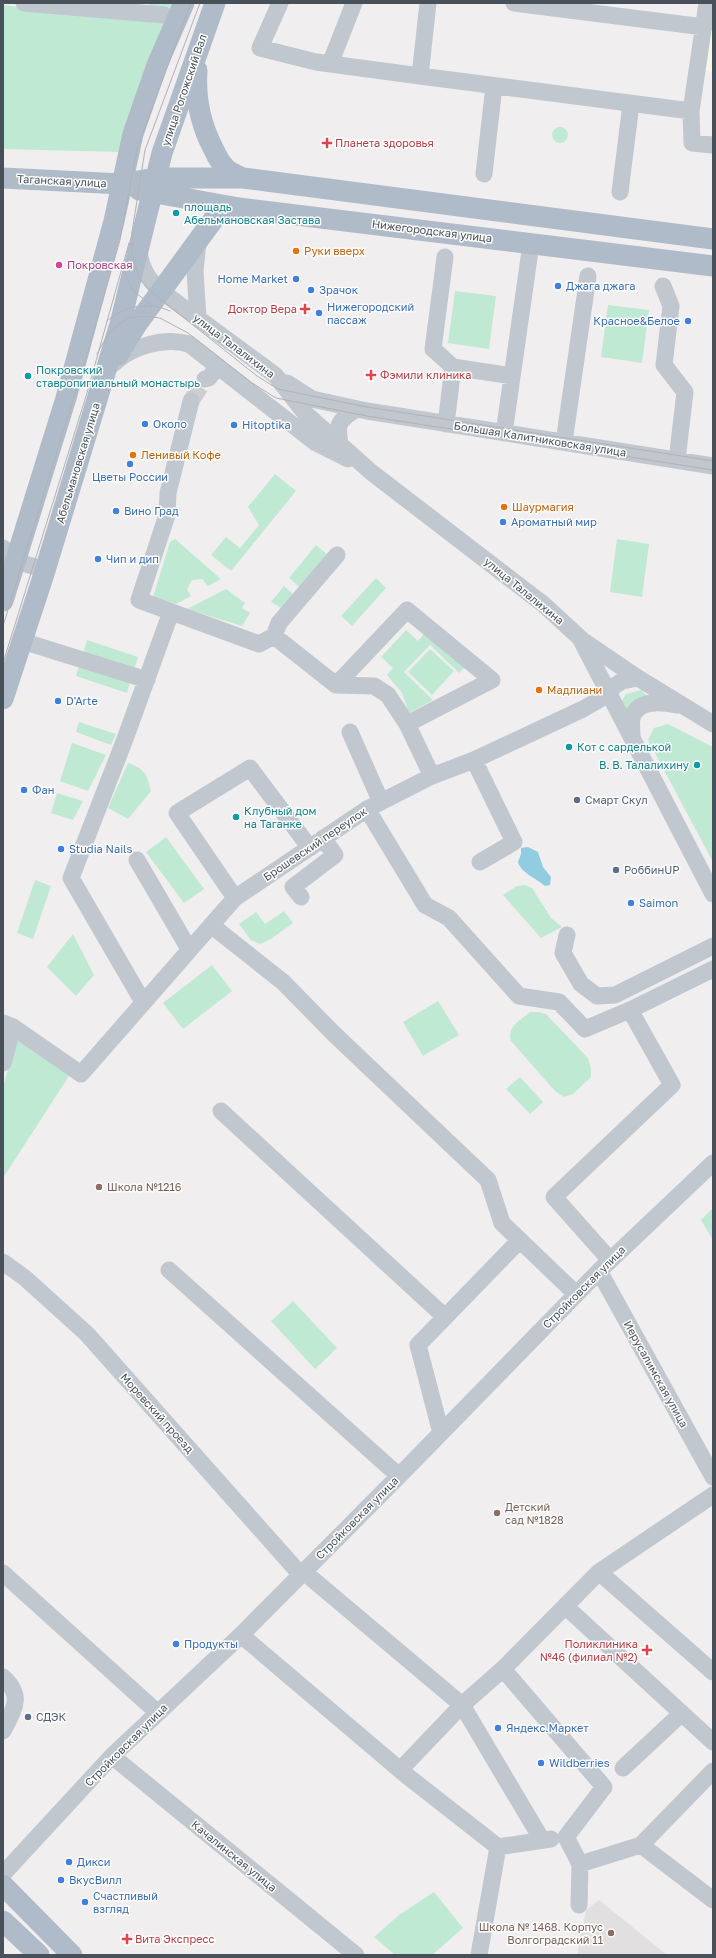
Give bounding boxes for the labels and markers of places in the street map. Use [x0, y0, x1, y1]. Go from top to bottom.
place label: Планета здоровья [335, 136, 434, 149]
marker: Планета здоровья [322, 138, 332, 148]
place label: площадь Абельмановская Застава [184, 200, 320, 226]
marker: площадь Абельмановская Застава [171, 208, 181, 218]
place label: Руки вверх [304, 244, 365, 257]
marker: Руки вверх [291, 246, 301, 256]
place label: Покровская [67, 258, 132, 271]
marker: Покровская [54, 260, 64, 270]
place label: Home Market [217, 272, 288, 285]
marker: Home Market [291, 274, 301, 284]
place label: Джага джага [566, 279, 636, 292]
marker: Джага джага [553, 281, 563, 291]
place label: Зрачок [319, 283, 359, 296]
marker: Зрачок [306, 285, 316, 295]
place label: Нижегородский пассаж [327, 300, 414, 326]
place label: Доктор Вера [228, 302, 297, 315]
marker: Доктор Вера [300, 304, 310, 314]
marker: Нижегородский пассаж [314, 308, 324, 318]
place label: Красное&Белое [593, 314, 680, 327]
marker: Красное&Белое [683, 316, 693, 326]
place label: Покровский ставропигиальный монастырь [36, 363, 200, 389]
place label: Фэмили клиника [380, 368, 472, 381]
marker: Фэмили клиника [365, 369, 377, 381]
marker: Покровский ставропигиальный монастырь [23, 371, 33, 381]
place label: Около [153, 417, 187, 430]
place label: Hitoptika [242, 418, 291, 431]
marker: Около [140, 419, 150, 429]
marker: Hitoptika [229, 420, 239, 430]
place label: Ленивый Кофе [141, 448, 221, 461]
marker: Ленивый Кофе [128, 450, 138, 460]
marker: Цветы России [125, 459, 135, 469]
place label: Цветы России [92, 470, 168, 483]
place label: Шаурмагия [512, 500, 574, 513]
marker: Шаурмагия [499, 502, 509, 512]
place label: Вино Град [124, 504, 179, 517]
marker: Вино Град [111, 506, 121, 516]
place label: Ароматный мир [511, 515, 597, 528]
marker: Ароматный мир [498, 517, 508, 527]
place label: Чип и дип [106, 552, 159, 565]
marker: Чип и дип [93, 554, 103, 564]
place label: Мадлиани [547, 683, 602, 696]
marker: Мадлиани [534, 685, 544, 695]
place label: D'Arte [66, 694, 98, 707]
marker: D'Arte [53, 696, 63, 706]
place label: Кот с сарделькой [577, 740, 671, 753]
marker: Кот с сарделькой [564, 742, 574, 752]
place label: В. В. Талалихину [599, 758, 689, 771]
marker: В. В. Талалихину [692, 760, 702, 770]
place label: Фан [32, 783, 54, 796]
marker: Фан [19, 785, 29, 795]
place label: Смарт Скул [585, 793, 648, 806]
marker: Смарт Скул [572, 795, 582, 805]
place label: Клубный дом на Таганке [244, 804, 317, 830]
marker: Клубный дом на Таганке [231, 812, 241, 822]
place label: Studia Nails [69, 842, 133, 855]
marker: Studia Nails [56, 844, 66, 854]
place label: РоббинUP [624, 863, 679, 876]
marker: РоббинUP [611, 865, 621, 875]
place label: Saimon [639, 896, 678, 909]
marker: Saimon [626, 898, 636, 908]
place label: Школа №1216 [107, 1180, 182, 1193]
marker: Школа №1216 [94, 1182, 104, 1192]
place label: Детский сад №1828 [505, 1500, 564, 1526]
marker: Детский сад №1828 [492, 1508, 502, 1518]
place label: Продукты [184, 1637, 238, 1650]
place label: Поликлиника №46 (филиал №2) [540, 1637, 638, 1663]
marker: Продукты [171, 1639, 181, 1649]
marker: Поликлиника №46 (филиал №2) [641, 1644, 653, 1656]
place label: СДЭК [36, 1710, 67, 1723]
marker: СДЭК [23, 1712, 33, 1722]
place label: Яндекс.Маркет [506, 1721, 589, 1734]
marker: Яндекс.Маркет [493, 1723, 503, 1733]
place label: Wildberries [549, 1756, 610, 1769]
marker: Wildberries [536, 1758, 546, 1768]
place label: Дикси [77, 1855, 111, 1868]
marker: Дикси [64, 1857, 74, 1867]
place label: ВкусВилл [69, 1873, 122, 1886]
marker: ВкусВилл [56, 1875, 66, 1885]
place label: Счастливый взгляд [93, 1889, 158, 1915]
marker: Счастливый взгляд [80, 1897, 90, 1907]
place label: Школа № 1468. Корпус Волгоградский 11 [479, 1920, 603, 1946]
marker: Школа № 1468. Корпус Волгоградский 11 [606, 1928, 616, 1938]
place label: Вита Экспресс [135, 1932, 215, 1945]
marker: Вита Экспресс [122, 1934, 132, 1944]

